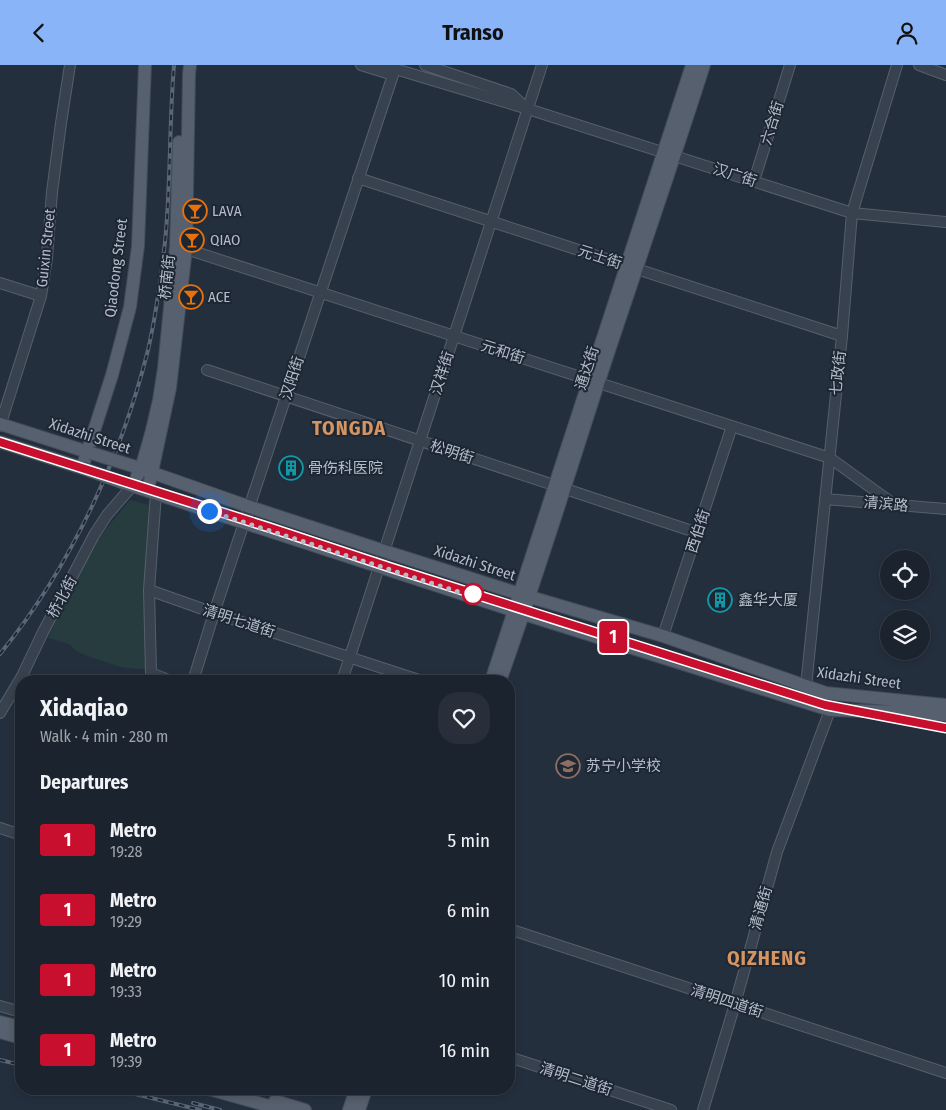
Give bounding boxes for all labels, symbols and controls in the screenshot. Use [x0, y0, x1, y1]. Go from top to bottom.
icon: back [25, 19, 53, 47]
text: Transo [442, 19, 504, 46]
icon: person [893, 19, 921, 47]
street label: 六合街 [757, 99, 787, 147]
street label: 汉广街 [711, 159, 759, 191]
bar icon: LAVA [182, 198, 208, 224]
place label: LAVA [212, 202, 242, 220]
street label: Guixin Street [33, 208, 59, 288]
street label: Qiaodong Street [101, 217, 131, 319]
bar icon: QIAO [179, 227, 205, 253]
place label: QIAO [210, 231, 241, 249]
street label: 元士街 [576, 241, 624, 273]
street label: 桥南街 [156, 254, 178, 300]
bar icon: ACE [178, 284, 204, 310]
place label: ACE [208, 288, 230, 306]
street label: 元和街 [479, 336, 527, 368]
street label: 通达街 [571, 344, 603, 392]
street label: 汉祥街 [426, 349, 458, 397]
street label: 七政街 [827, 350, 849, 396]
street label: 汉阳街 [276, 354, 308, 402]
street label: Xidazhi Street [47, 414, 133, 458]
district label: TONGDA [312, 416, 386, 440]
street label: 松明街 [428, 436, 476, 468]
building icon: 骨伤科医院 [278, 455, 304, 481]
place label: 骨伤科医院 [308, 459, 383, 477]
street label: 清滨路 [863, 493, 909, 515]
your location [197, 499, 222, 524]
street label: 西伯街 [682, 507, 714, 555]
street label: Xidazhi Street [432, 541, 518, 585]
map controls [880, 550, 930, 660]
button: locate [880, 550, 930, 600]
street label: 桥北街 [43, 573, 81, 621]
unlabelled marker [462, 583, 484, 605]
building icon: 鑫华大厦 [707, 587, 733, 613]
place label: 鑫华大厦 [738, 591, 798, 609]
street label: 清明七道街 [201, 601, 277, 641]
button: layers [880, 610, 930, 660]
line badge: 1 [597, 621, 629, 653]
text: 1 [609, 626, 617, 648]
street label: Xidazhi Street [816, 663, 902, 693]
button: heart [438, 692, 490, 744]
text: Xidaqiao [40, 694, 128, 722]
text: Walk · 4 min · 280 m [40, 727, 168, 746]
school or university icon: 苏宁小学校 [555, 753, 581, 779]
place label: 苏宁小学校 [586, 757, 661, 775]
text: Departures [40, 771, 128, 794]
text: Metro [110, 819, 157, 842]
text: 1 [64, 829, 71, 851]
text: 5 min [447, 829, 490, 852]
text: 19:28 [110, 842, 142, 861]
street label: 清通街 [746, 884, 776, 932]
text: Metro [110, 889, 157, 912]
text: 1 [64, 899, 71, 921]
text: 6 min [447, 899, 490, 922]
text: 19:29 [110, 912, 142, 931]
district label: QIZHENG [727, 946, 807, 970]
text: Metro [110, 959, 157, 982]
text: 1 [64, 969, 71, 991]
text: 10 min [439, 969, 490, 992]
street label: 清明四道街 [689, 981, 765, 1021]
text: 19:33 [110, 982, 142, 1001]
text: Metro [110, 1029, 157, 1052]
text: 1 [64, 1039, 71, 1061]
text: 16 min [439, 1039, 490, 1062]
text: 19:39 [110, 1052, 142, 1071]
street label: 清明二道街 [538, 1059, 614, 1099]

